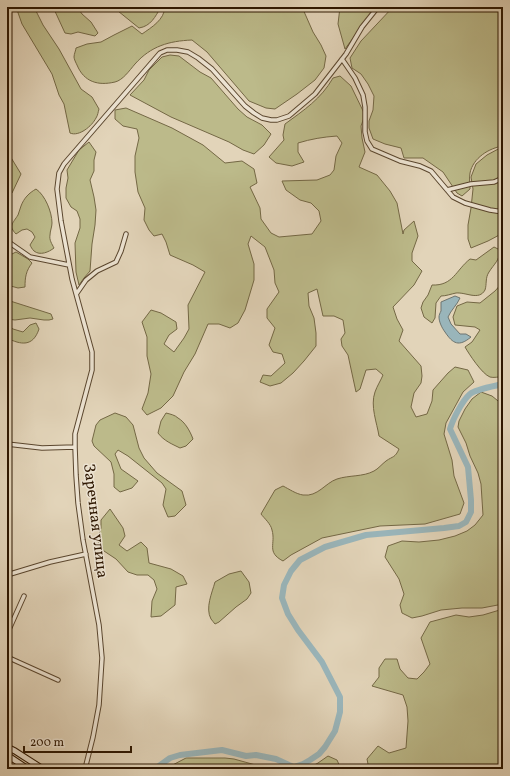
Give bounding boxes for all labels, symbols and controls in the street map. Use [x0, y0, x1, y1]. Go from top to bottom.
street label: Заречная улица [77, 462, 113, 580]
scale bar [24, 728, 131, 754]
text: 200 m [30, 735, 64, 751]

